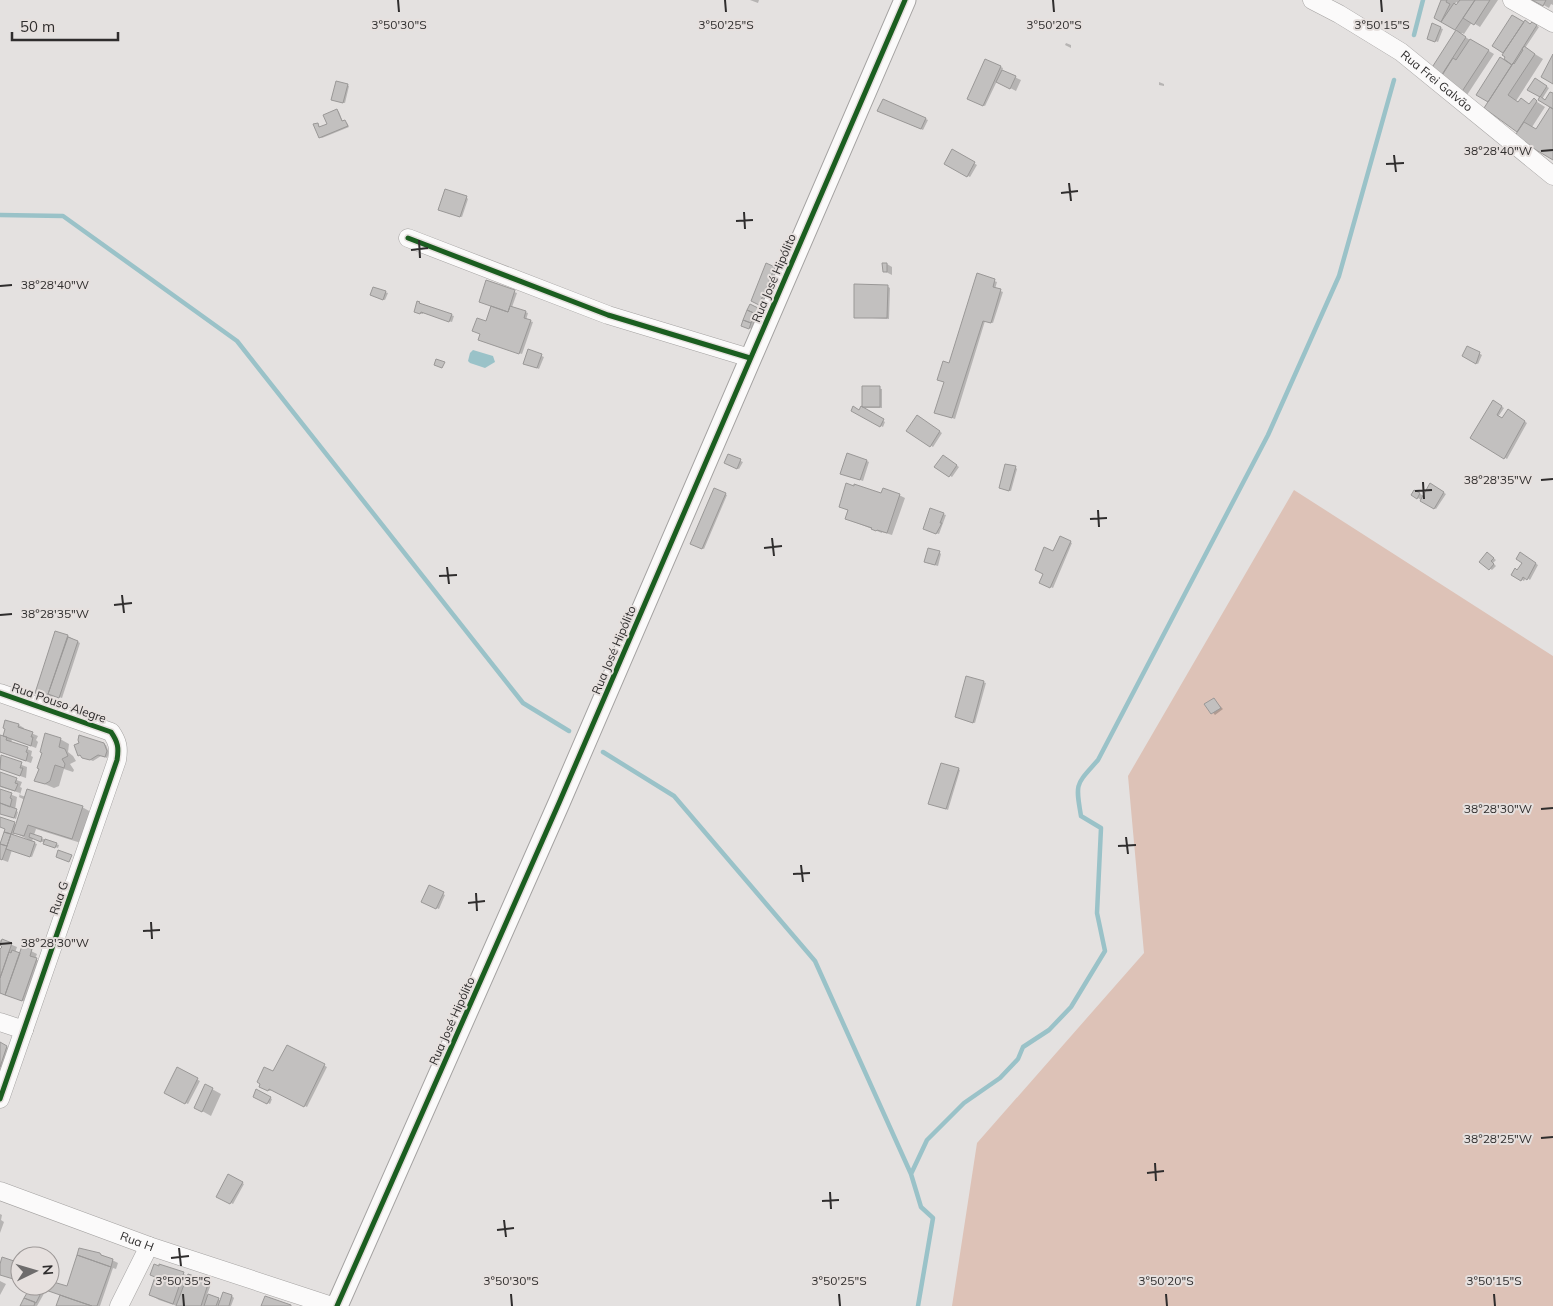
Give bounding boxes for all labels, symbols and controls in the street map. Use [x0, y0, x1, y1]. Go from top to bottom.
scale bar [12, 10, 119, 42]
text: 50 m [20, 17, 55, 36]
text: 3°50'30"S [371, 17, 427, 32]
text: 3°50'25"S [698, 17, 754, 32]
text: 3°50'20"S [1026, 17, 1082, 32]
text: 3°50'15"S [1354, 17, 1410, 32]
street label: Rua Frei Galvão [1398, 47, 1476, 114]
text: 38°28'40"W [1464, 143, 1532, 158]
street label: Rua José Hipólito [748, 231, 799, 324]
text: 38°28'40"W [21, 277, 89, 292]
text: 38°28'35"W [1464, 472, 1532, 487]
street label: Rua José Hipólito [588, 603, 639, 696]
text: 38°28'35"W [21, 606, 89, 621]
street label: Rua Pouso Alegre [10, 679, 108, 726]
text: 38°28'30"W [1464, 801, 1532, 816]
street label: Rua G [46, 879, 71, 917]
text: 38°28'30"W [21, 935, 89, 950]
street label: Rua José Hipólito [425, 974, 478, 1067]
text: 38°28'25"W [1464, 1131, 1532, 1146]
street label: Rua H [118, 1228, 156, 1254]
north arrow [10, 1246, 60, 1296]
text: N [39, 1264, 57, 1276]
text: 3°50'35"S [155, 1273, 211, 1288]
text: 3°50'30"S [483, 1273, 539, 1288]
text: 3°50'25"S [811, 1273, 867, 1288]
text: 3°50'20"S [1138, 1273, 1194, 1288]
text: 3°50'15"S [1466, 1273, 1522, 1288]

